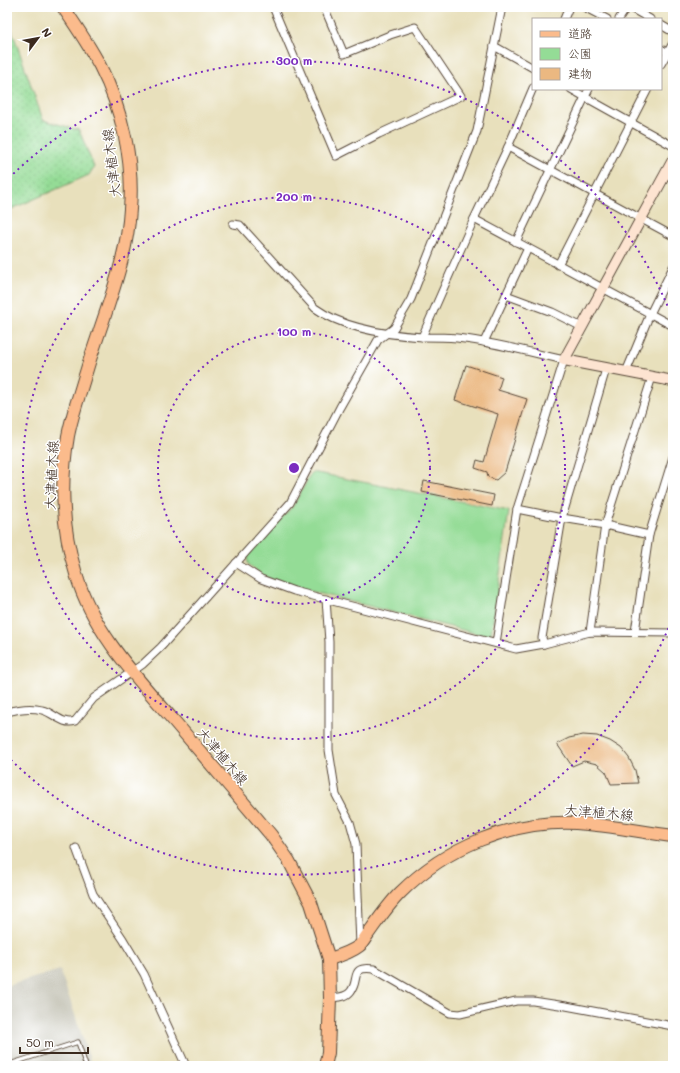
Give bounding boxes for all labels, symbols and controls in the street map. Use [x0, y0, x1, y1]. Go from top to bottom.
north arrow [18, 18, 58, 58]
legend [532, 18, 662, 90]
text: N [38, 25, 55, 40]
text: 道路 [568, 25, 592, 41]
text: 公園 [568, 45, 592, 61]
text: 300 m [276, 52, 312, 68]
text: 建物 [568, 65, 592, 81]
street label: 大津植木線 [97, 127, 125, 199]
text: 200 m [276, 188, 312, 204]
text: 100 m [277, 323, 311, 339]
street label: 大津植木線 [40, 440, 62, 510]
centre of rings [287, 461, 301, 475]
street label: 大津植木線 [193, 723, 253, 789]
street label: 大津植木線 [563, 799, 635, 825]
scale bar [20, 1029, 88, 1055]
text: 50 m [26, 1034, 54, 1050]

